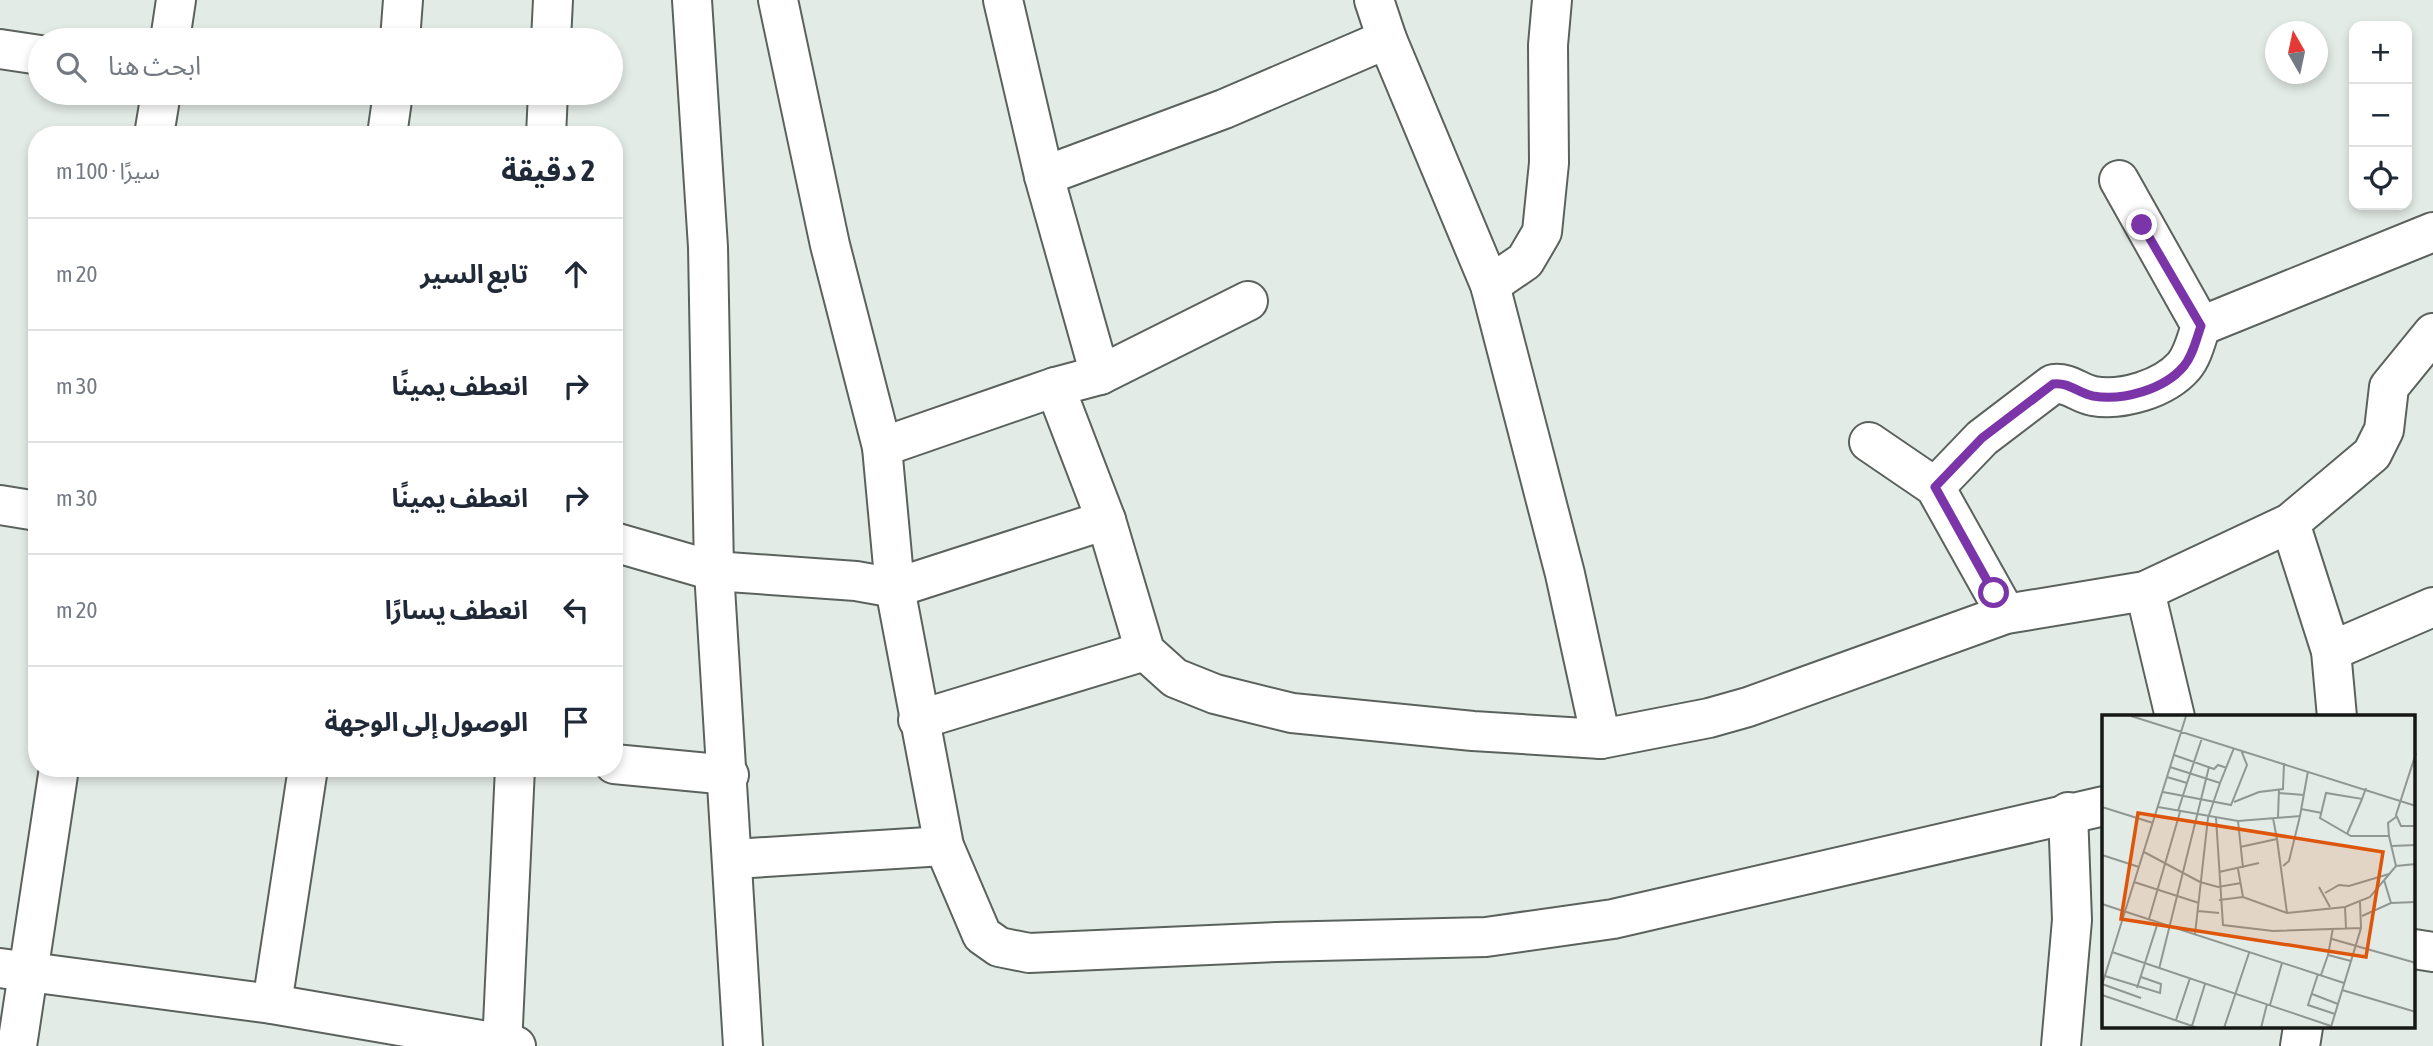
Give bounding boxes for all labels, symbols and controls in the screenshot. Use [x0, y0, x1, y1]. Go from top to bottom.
north arrow [2265, 21, 2328, 84]
map controls [2349, 21, 2412, 210]
button: + [2349, 21, 2412, 84]
search box [28, 28, 623, 105]
icon: search [52, 48, 90, 86]
text: ابحث هنا [108, 51, 201, 81]
button: − [2349, 84, 2412, 147]
button: locate [2349, 147, 2412, 210]
text: 2 دقيقة [501, 153, 595, 187]
text: سيرًا · 100 m [56, 158, 160, 184]
route end [2126, 209, 2157, 240]
icon: ahead [557, 255, 595, 293]
text: تابع السير [420, 259, 528, 289]
text: 20 m [56, 261, 97, 287]
icon: right [557, 367, 595, 405]
text: انعطف يمينًا [391, 371, 528, 401]
text: 30 m [56, 373, 97, 399]
icon: right [557, 479, 595, 517]
text: انعطف يمينًا [391, 483, 528, 513]
text: 30 m [56, 485, 97, 511]
route start [1978, 577, 2009, 608]
icon: left [557, 591, 595, 629]
text: انعطف يسارًا [385, 595, 528, 625]
text: 20 m [56, 597, 97, 623]
icon: arrive [557, 703, 595, 741]
text: الوصول إلى الوجهة [325, 707, 528, 737]
inset map [2102, 715, 2416, 1028]

